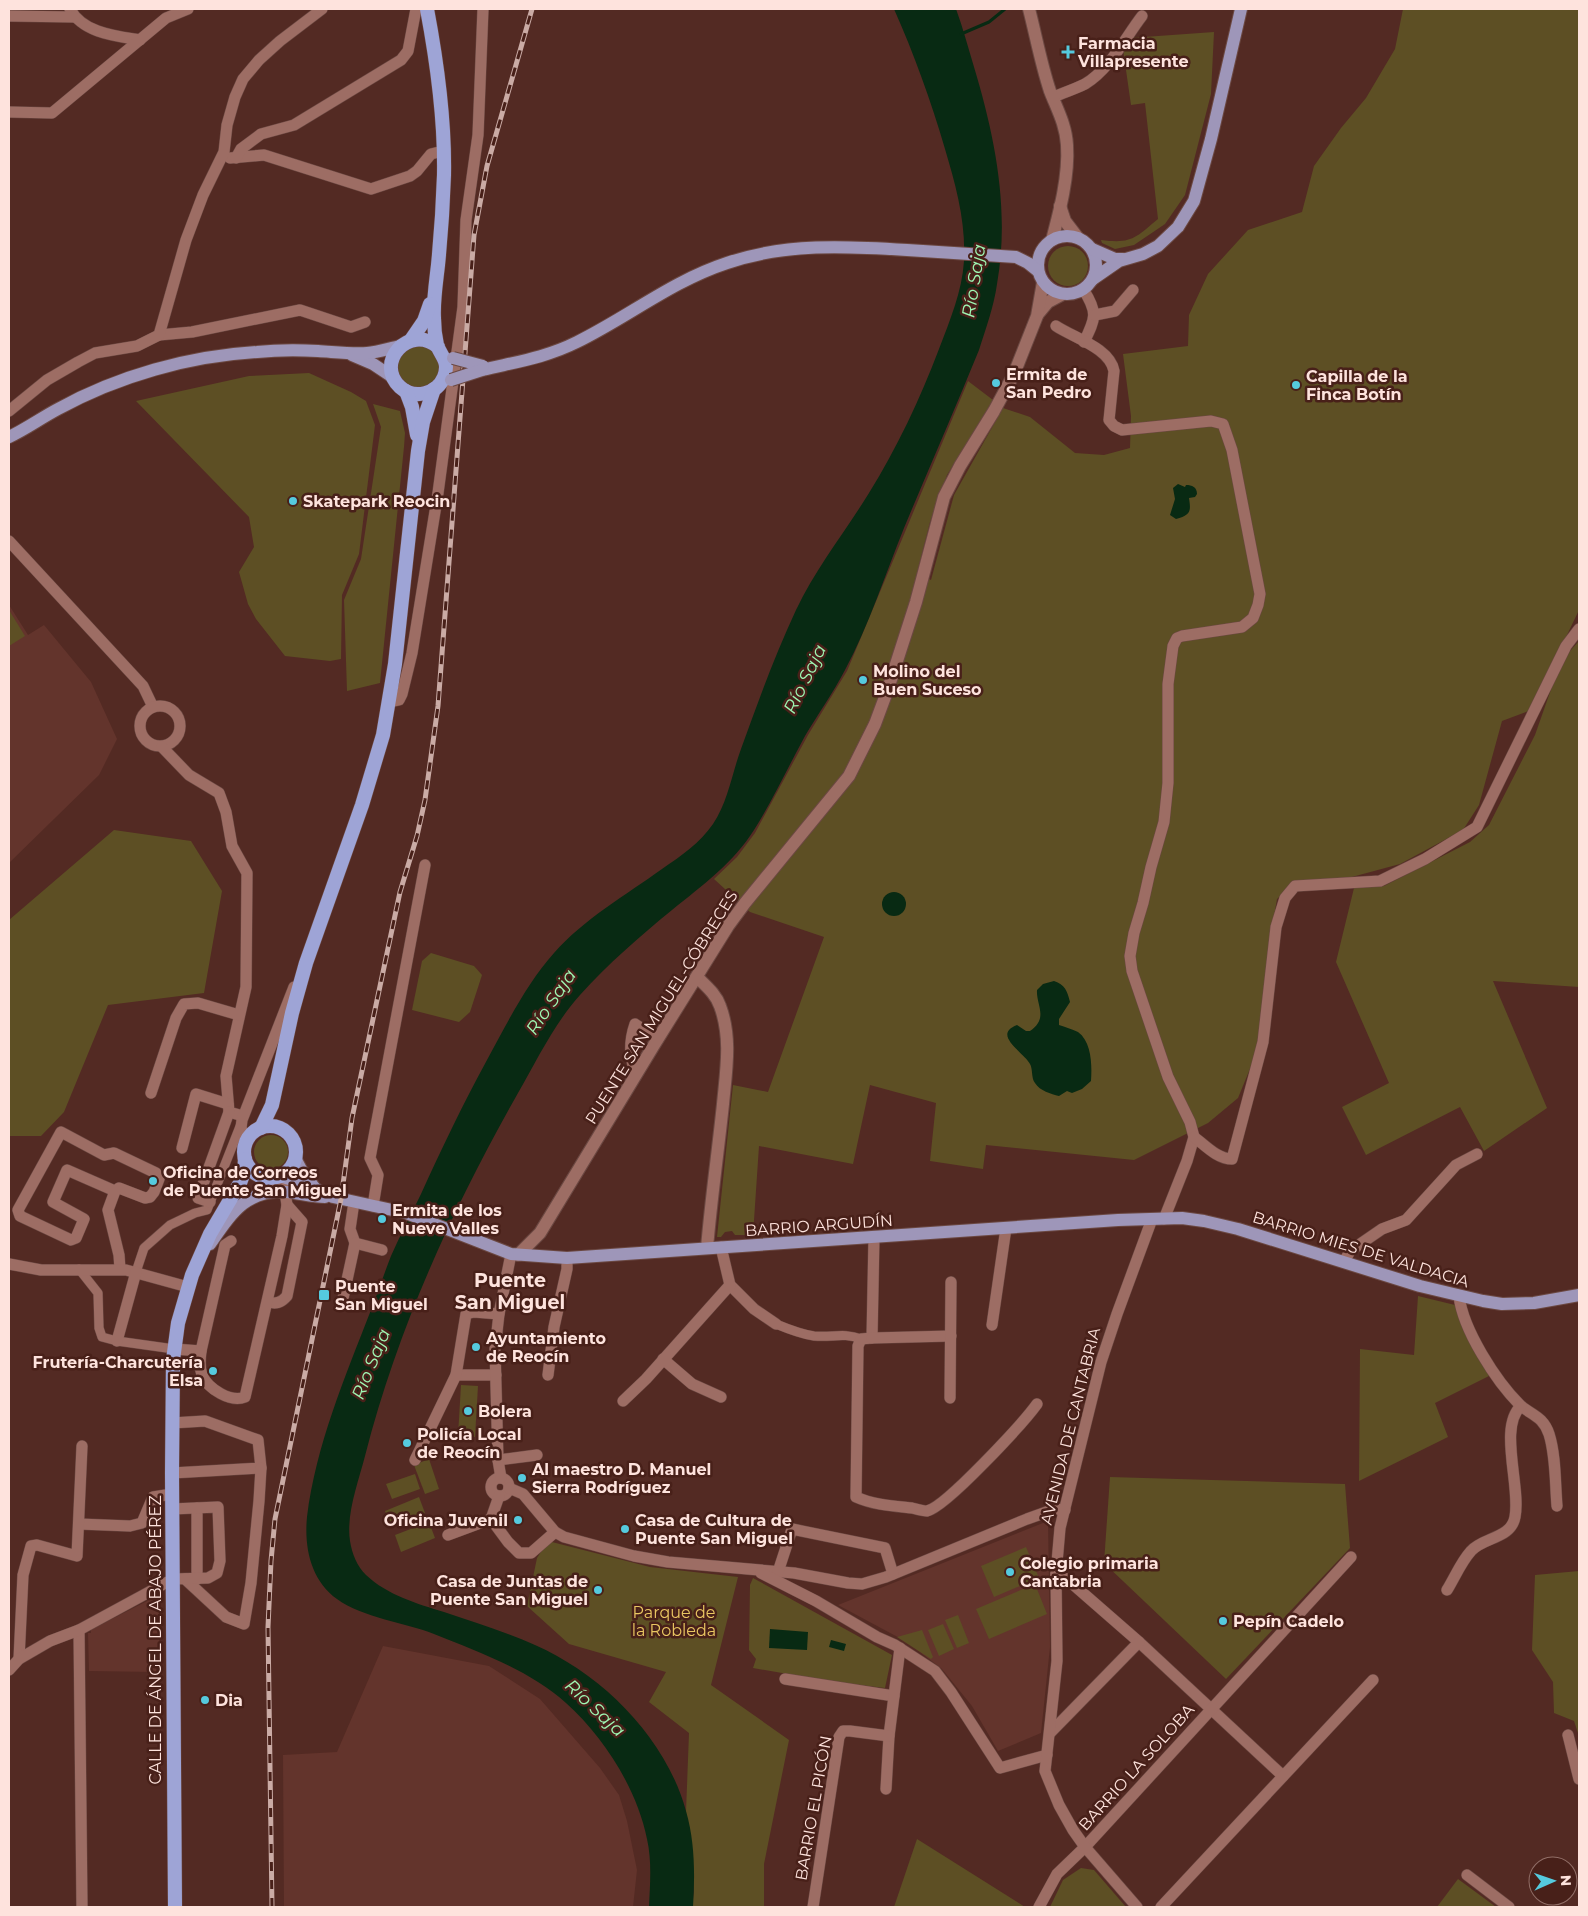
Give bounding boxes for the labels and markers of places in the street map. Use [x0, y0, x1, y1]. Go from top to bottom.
place label: Farmacia Villapresente [1077, 34, 1189, 71]
marker: Farmacia Villapresente [1062, 46, 1074, 58]
place label: Ermita de San Pedro [1006, 365, 1092, 402]
place label: Capilla de la Finca Botín [1306, 367, 1408, 404]
marker: Ermita de San Pedro [990, 377, 1002, 389]
marker: Capilla de la Finca Botín [1290, 379, 1302, 391]
place label: Skatepark Reocin [303, 492, 450, 511]
marker: Skatepark Reocin [287, 495, 299, 507]
place label: Molino del Buen Suceso [873, 662, 982, 699]
marker: Molino del Buen Suceso [857, 674, 869, 686]
place label: Oficina de Correos de Puente San Miguel [163, 1163, 347, 1200]
marker: Oficina de Correos de Puente San Miguel [147, 1175, 159, 1187]
place label: Ermita de los Nueve Valles [392, 1201, 502, 1238]
marker: Ermita de los Nueve Valles [376, 1213, 388, 1225]
place label: Puente San Miguel [335, 1277, 428, 1314]
marker: Puente San Miguel [317, 1288, 331, 1302]
place label: Ayuntamiento de Reocín [485, 1329, 606, 1366]
marker: Ayuntamiento de Reocín [470, 1341, 482, 1353]
place label: Frutería-Charcutería Elsa [32, 1353, 203, 1390]
marker: Frutería-Charcutería Elsa [207, 1365, 219, 1377]
place label: Bolera [478, 1402, 532, 1421]
marker: Bolera [462, 1405, 474, 1417]
place label: Policía Local de Reocín [417, 1425, 522, 1462]
marker: Policía Local de Reocín [401, 1437, 413, 1449]
place label: Al maestro D. Manuel Sierra Rodríguez [531, 1460, 711, 1497]
marker: Al maestro D. Manuel Sierra Rodríguez [516, 1472, 528, 1484]
place label: Oficina Juvenil [384, 1511, 508, 1530]
place label: Casa de Cultura de Puente San Miguel [635, 1511, 793, 1548]
marker: Oficina Juvenil [512, 1514, 524, 1526]
marker: Casa de Cultura de Puente San Miguel [619, 1523, 631, 1535]
place label: Colegio primaria Cantabria [1020, 1554, 1159, 1591]
marker: Colegio primaria Cantabria [1004, 1566, 1016, 1578]
place label: Casa de Juntas de Puente San Miguel [430, 1572, 588, 1609]
marker: Casa de Juntas de Puente San Miguel [592, 1584, 604, 1596]
place label: Pepín Cadelo [1233, 1612, 1344, 1631]
marker: Pepín Cadelo [1217, 1615, 1229, 1627]
place label: Dia [215, 1691, 243, 1710]
marker: Dia [199, 1694, 211, 1706]

